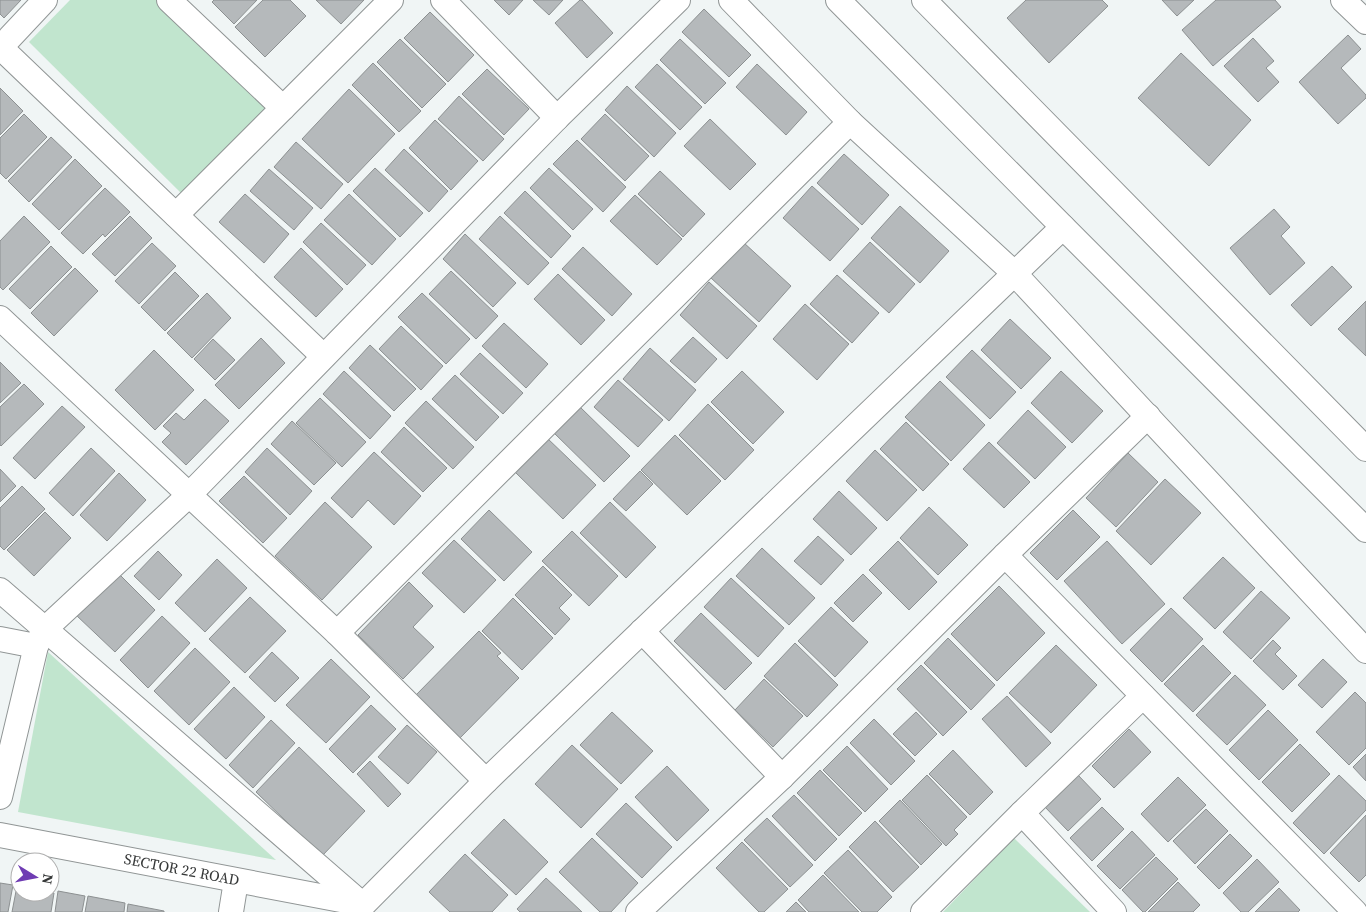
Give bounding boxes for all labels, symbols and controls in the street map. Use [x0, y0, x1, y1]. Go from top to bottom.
street label: SECTOR 22 ROAD [122, 848, 241, 890]
north arrow [10, 852, 60, 902]
text: N [37, 872, 59, 886]

